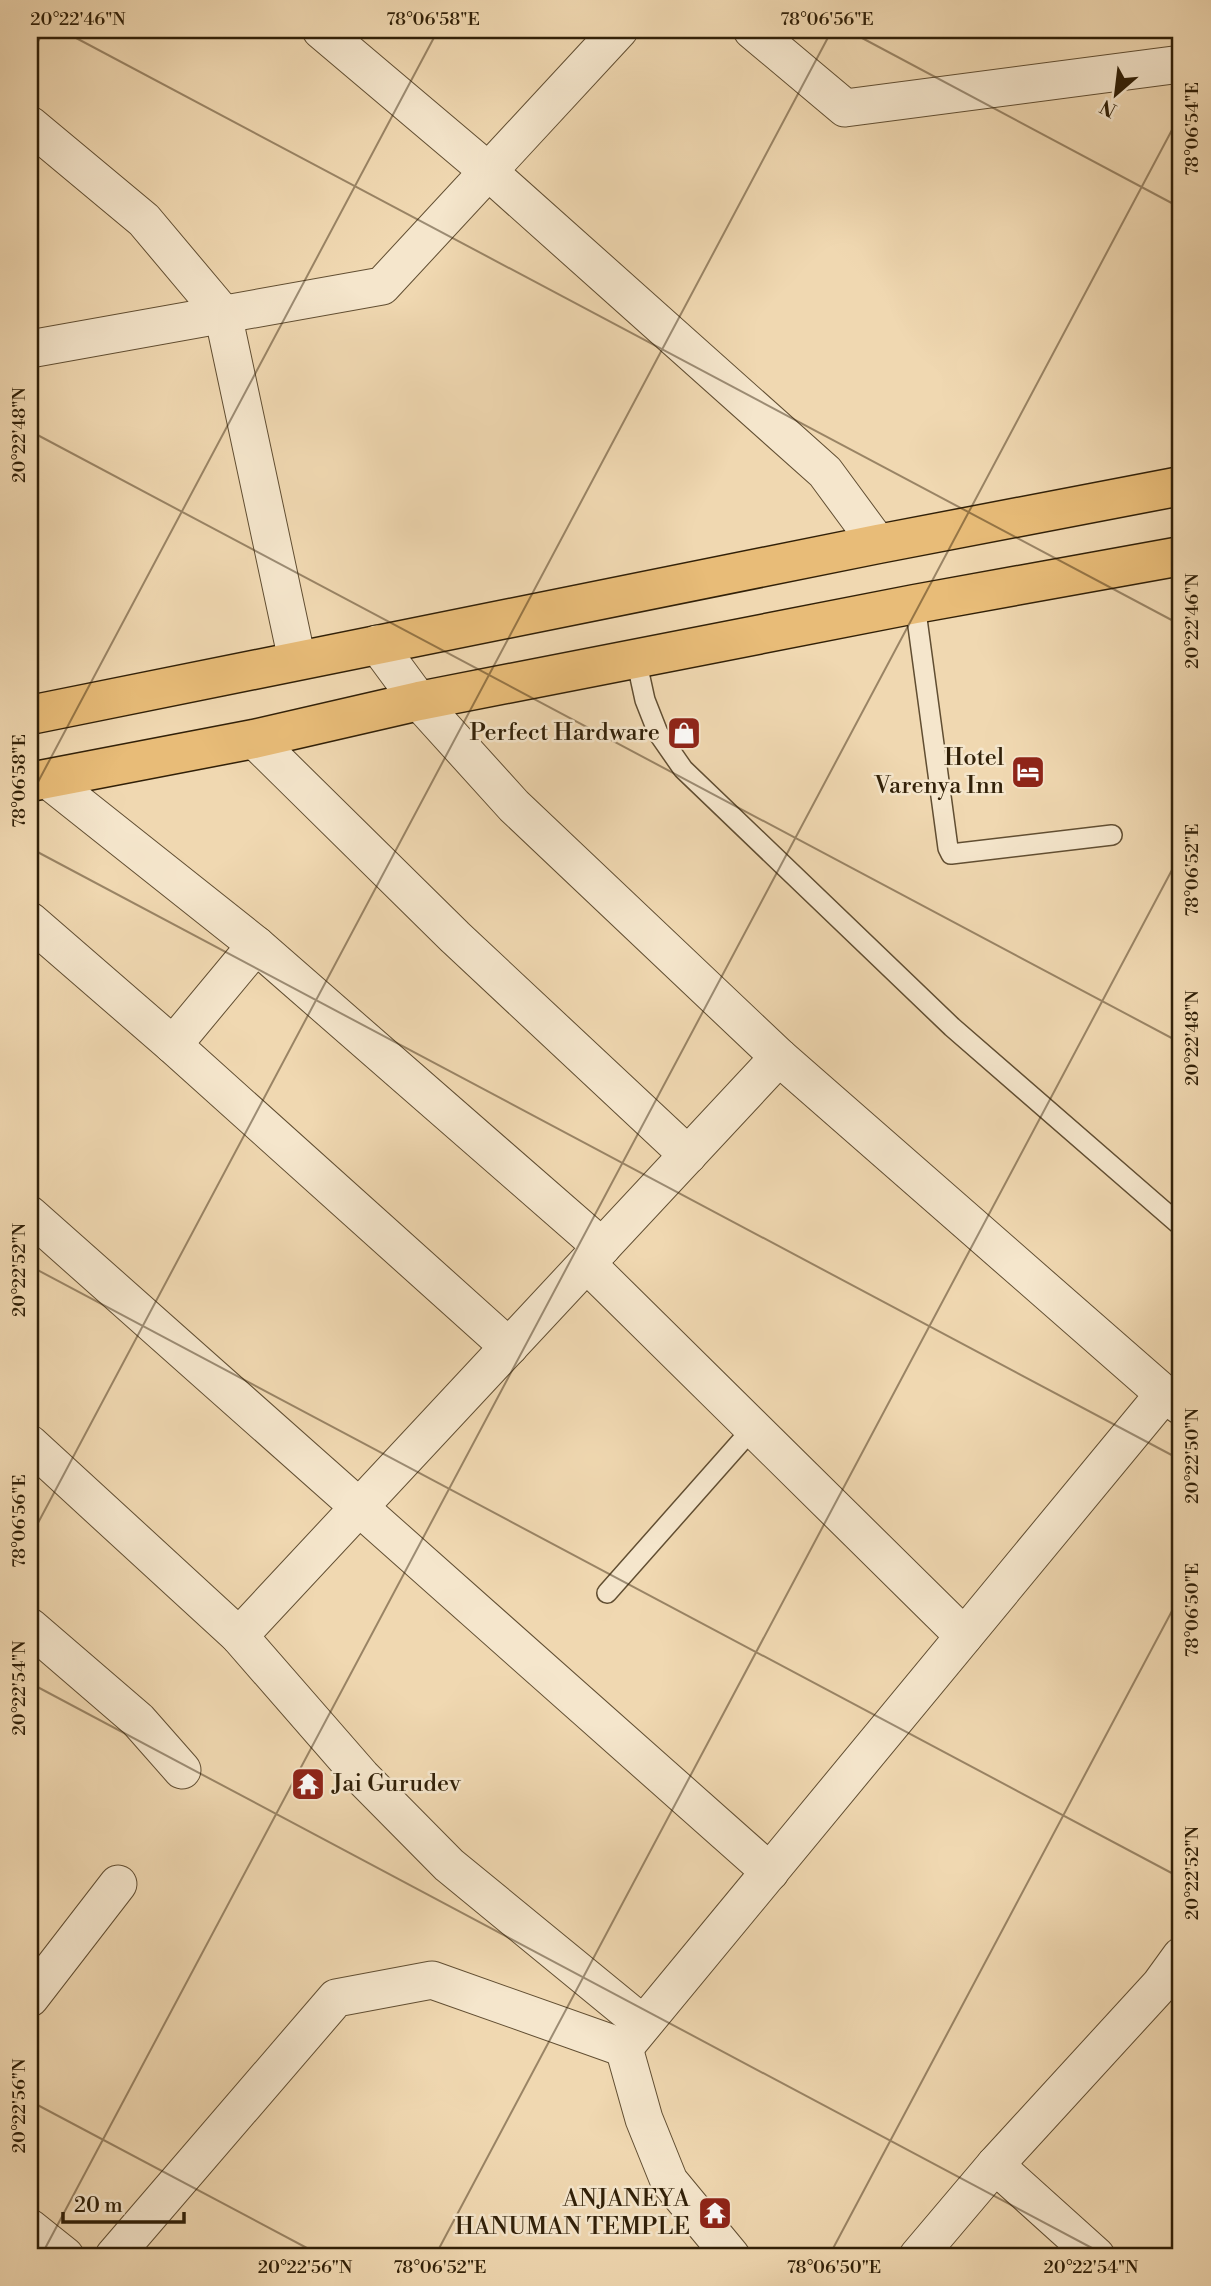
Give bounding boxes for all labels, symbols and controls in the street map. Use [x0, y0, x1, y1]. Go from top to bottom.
text: 20°22'46"N [30, 8, 126, 31]
text: 78°06'58"E [386, 8, 480, 31]
text: 78°06'56"E [780, 8, 874, 31]
north arrow [1082, 60, 1152, 130]
text: 78°06'54"E [1181, 82, 1204, 176]
text: N [1096, 94, 1121, 122]
text: 20°22'48"N [8, 387, 31, 483]
text: 20°22'46"N [1181, 573, 1204, 669]
shop icon: Perfect Hardware [665, 714, 703, 752]
place label: Perfect Hardware [470, 718, 660, 748]
text: 78°06'58"E [8, 734, 31, 828]
place label: Hotel Varenya Inn [873, 743, 1004, 801]
hotel icon: Hotel Varenya Inn [1009, 753, 1047, 791]
text: 78°06'52"E [1181, 824, 1204, 916]
text: 20°22'48"N [1181, 990, 1204, 1086]
text: 20°22'52"N [8, 1222, 31, 1317]
text: 20°22'50"N [1181, 1408, 1204, 1504]
text: 78°06'56"E [8, 1474, 31, 1568]
text: 78°06'50"E [1181, 1563, 1204, 1657]
text: 20°22'54"N [8, 1640, 31, 1735]
temple icon: Jai Gurudev [289, 1765, 327, 1803]
place label: Jai Gurudev [331, 1769, 462, 1799]
text: 20°22'52"N [1181, 1825, 1204, 1920]
text: 20°22'56"N [8, 2058, 31, 2153]
scale bar [63, 2181, 184, 2225]
place label: ANJANEYA HANUMAN TEMPLE [455, 2184, 691, 2242]
text: 20 m [74, 2193, 123, 2219]
temple icon: ANJANEYA HANUMAN TEMPLE [696, 2194, 734, 2232]
text: 20°22'56"N [258, 2256, 353, 2279]
text: 78°06'52"E [394, 2256, 486, 2279]
text: 78°06'50"E [787, 2256, 881, 2279]
text: 20°22'54"N [1044, 2256, 1139, 2279]

